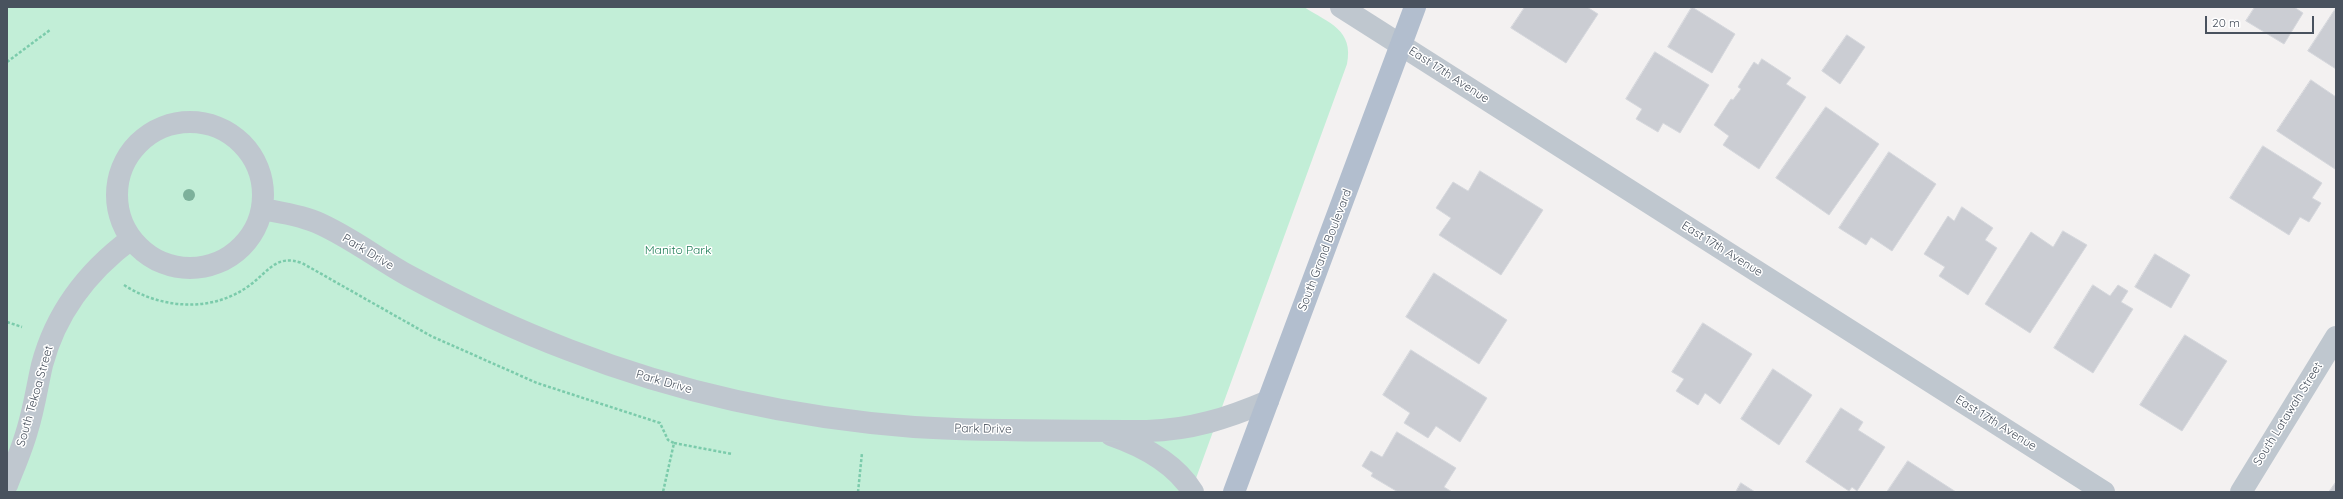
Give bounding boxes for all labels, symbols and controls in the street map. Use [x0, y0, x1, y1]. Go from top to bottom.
scale bar [2207, 8, 2316, 34]
text: 20 m [2212, 15, 2240, 30]
street label: East 17th Avenue [1406, 44, 1492, 106]
street label: South Grand Boulevard [1295, 187, 1355, 313]
street label: East 17th Avenue [1679, 218, 1765, 280]
street label: Park Drive [340, 231, 396, 273]
park label: Manito Park [645, 243, 711, 257]
street label: South Tekoa Street [14, 344, 56, 448]
street label: South Latawah Street [2250, 360, 2326, 468]
street label: Park Drive [634, 367, 694, 397]
street label: East 17th Avenue [1953, 392, 2039, 454]
street label: Park Drive [954, 421, 1012, 437]

